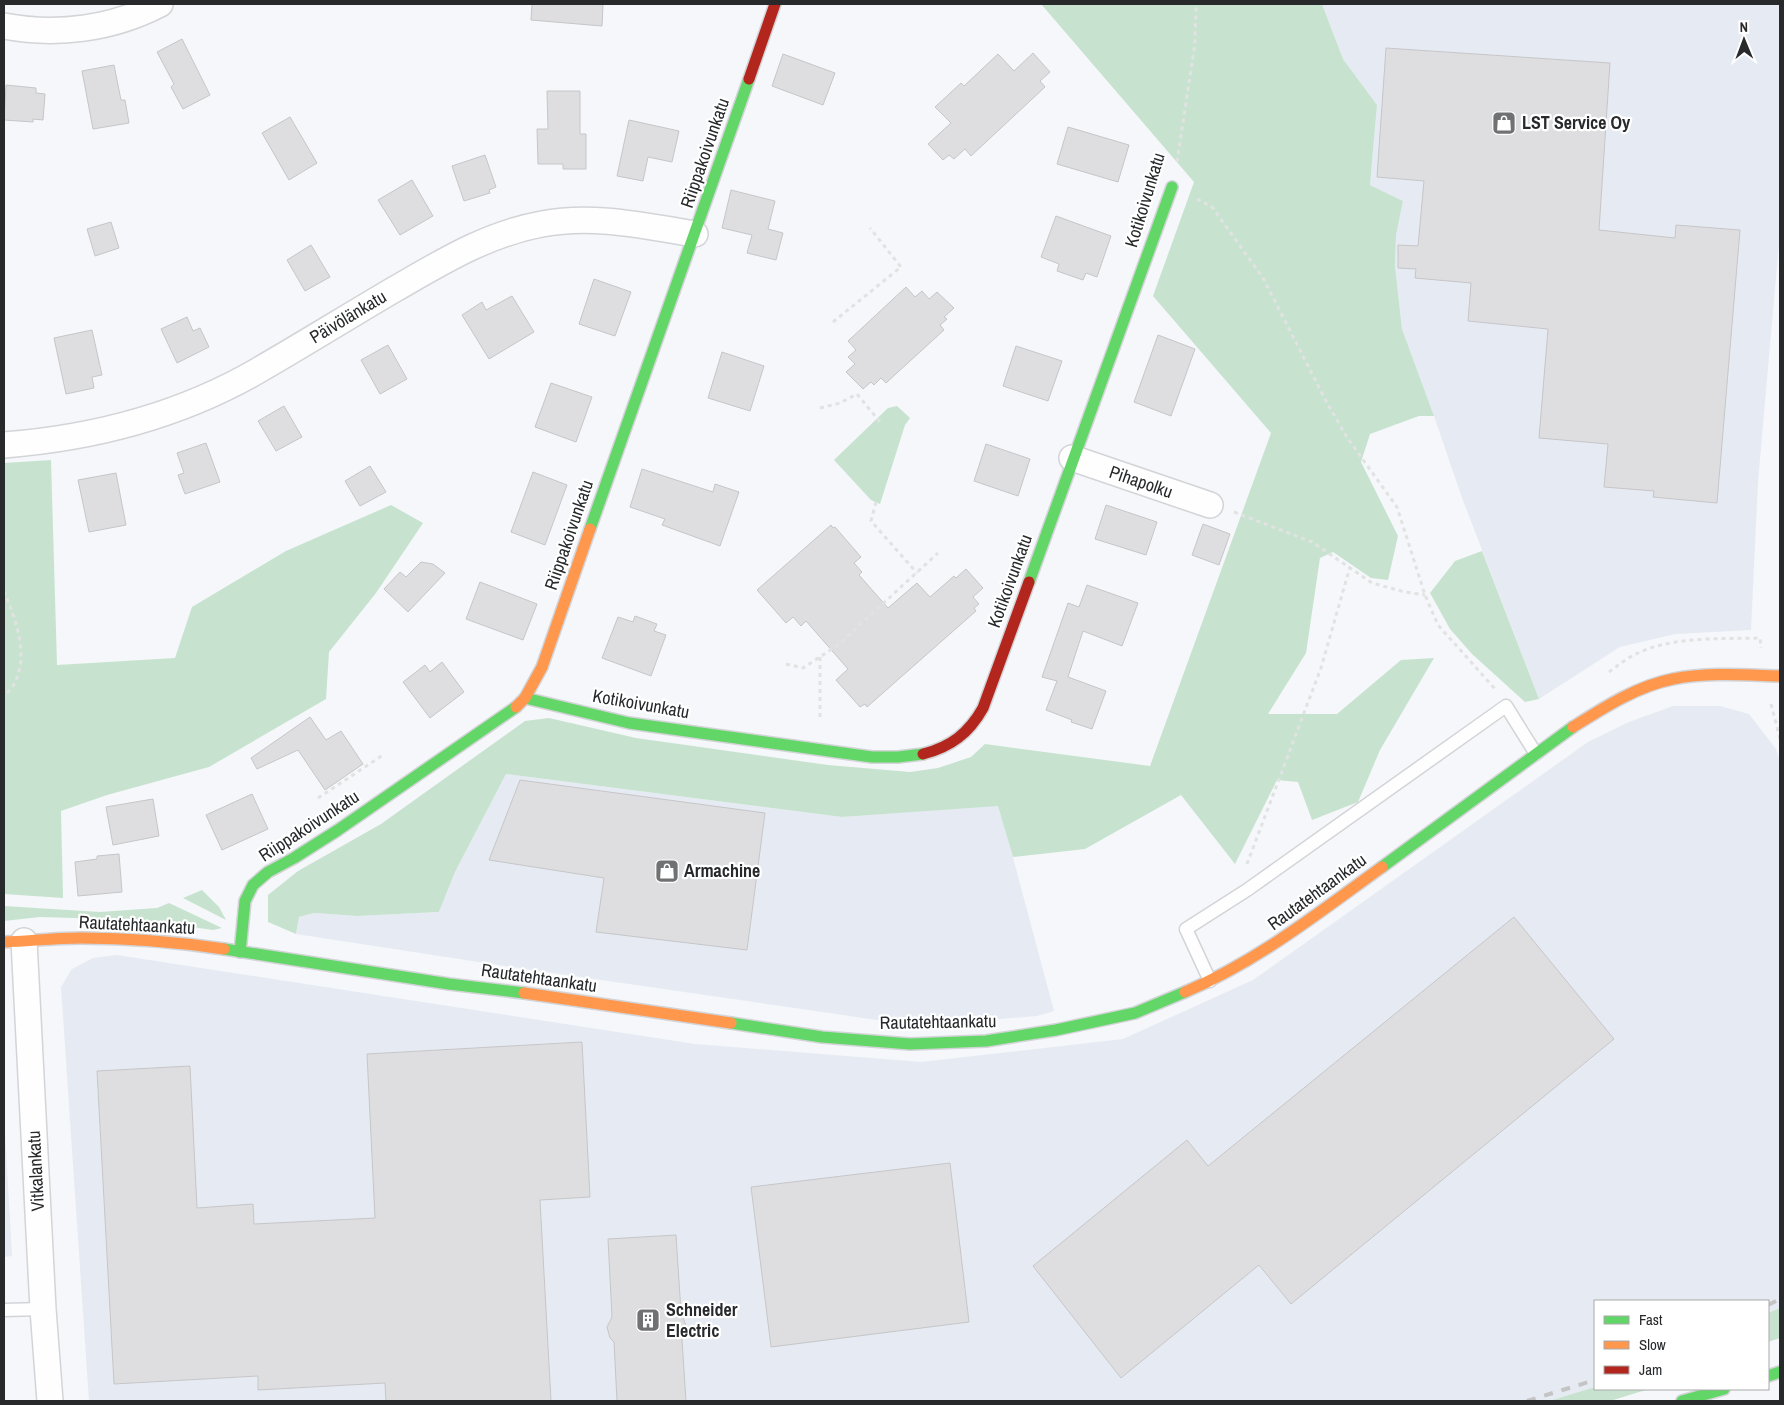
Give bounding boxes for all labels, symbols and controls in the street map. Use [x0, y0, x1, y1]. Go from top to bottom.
north arrow [1719, 15, 1769, 65]
text: N [1739, 18, 1748, 36]
street label: Riippakoivunkatu [674, 94, 735, 211]
shop icon: LST Service Oy [1491, 110, 1517, 136]
place label: LST Service Oy [1522, 110, 1631, 135]
street label: Kotikoivunkatu [1118, 150, 1171, 250]
street label: Päivölänkatu [305, 284, 391, 349]
street label: Pihapolku [1106, 459, 1176, 504]
street label: Riippakoivunkatu [538, 476, 599, 593]
street label: Kotikoivunkatu [981, 531, 1038, 631]
street label: Kotikoivunkatu [591, 683, 691, 724]
street label: Riippakoivunkatu [254, 784, 364, 867]
street label: Rautatehtaankatu [1262, 847, 1371, 936]
shop icon: Armachine [654, 858, 680, 884]
place label: Armachine [684, 858, 760, 883]
street label: Rautatehtaankatu [78, 909, 196, 940]
street label: Rautatehtaankatu [480, 957, 599, 998]
street label: Rautatehtaankatu [880, 1008, 996, 1035]
street label: Vitkalankatu [21, 1130, 50, 1212]
place label: Schneider Electric [666, 1297, 738, 1343]
legend [1594, 1300, 1769, 1390]
building icon: Schneider Electric [635, 1307, 661, 1333]
text: Fast [1639, 1309, 1663, 1330]
text: Slow [1639, 1334, 1666, 1355]
text: Jam [1639, 1359, 1662, 1380]

